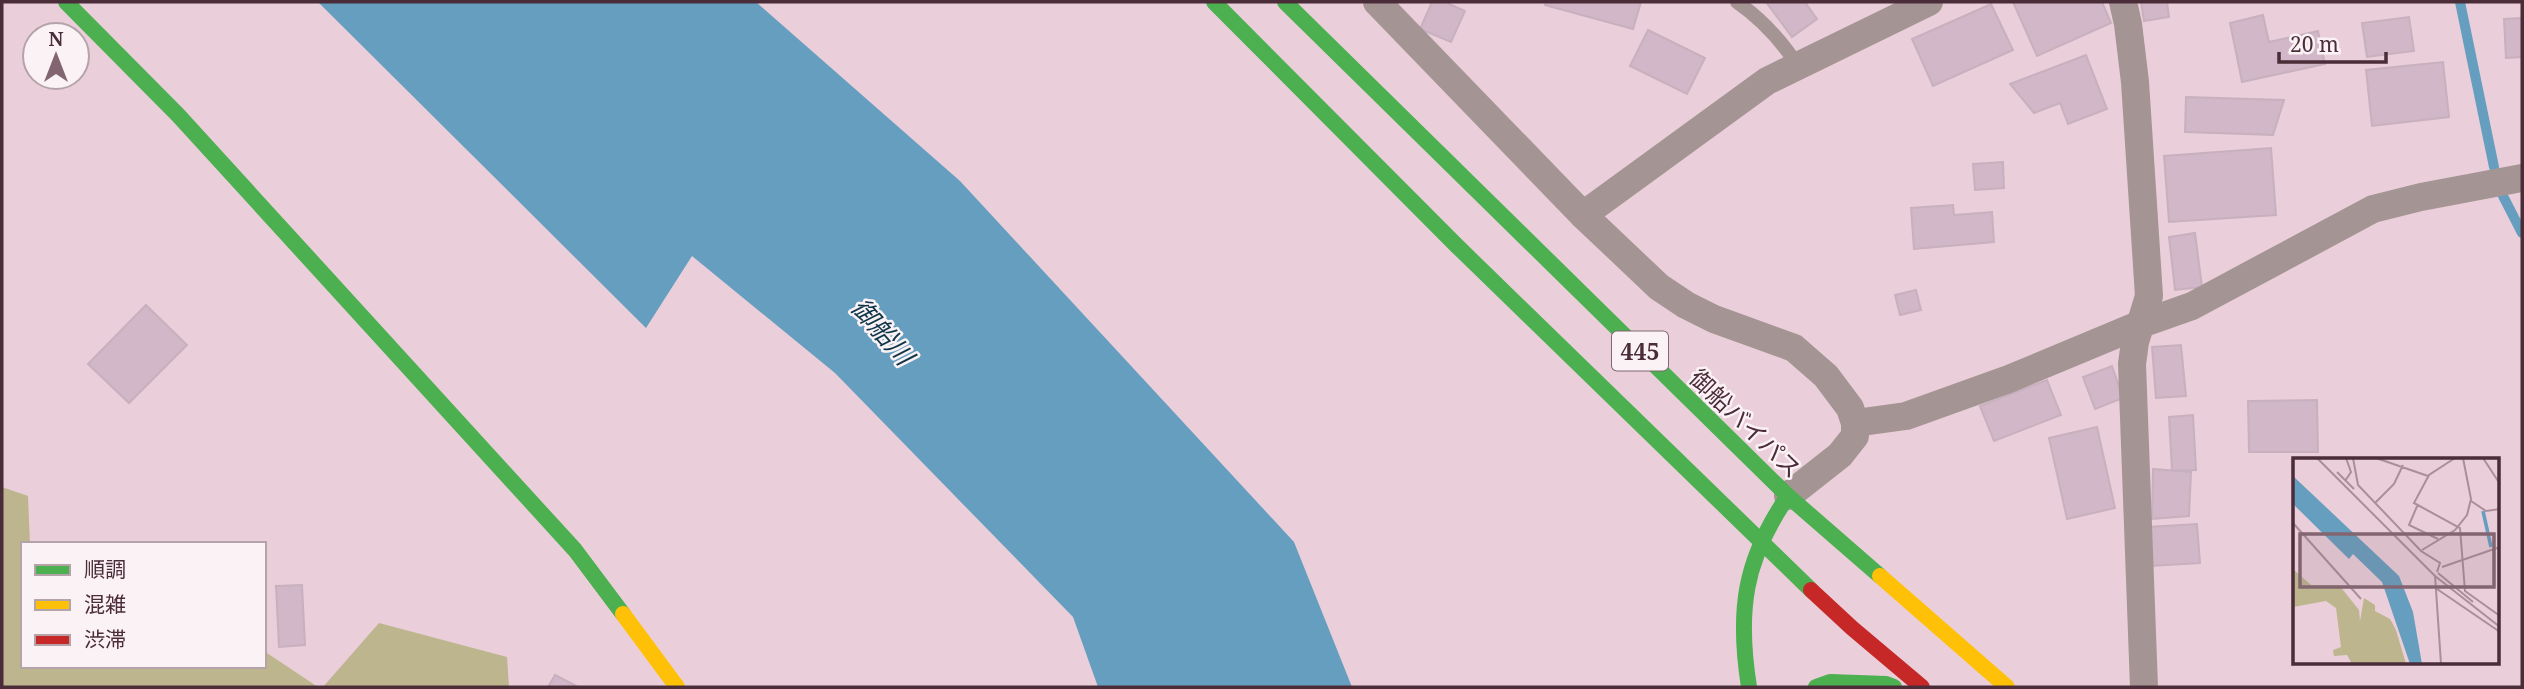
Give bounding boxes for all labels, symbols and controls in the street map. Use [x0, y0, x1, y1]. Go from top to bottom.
north arrow [21, 21, 91, 91]
scale bar [2279, 21, 2386, 65]
text: N [49, 26, 64, 52]
text: 20 m [2290, 30, 2339, 58]
water label: 御船川 [844, 290, 924, 375]
road number: 445 [1612, 332, 1668, 370]
street label: 御船バイパス [1683, 361, 1809, 485]
inset map [2293, 458, 2500, 664]
legend [21, 542, 266, 668]
text: 順調 [84, 555, 126, 583]
text: 混雑 [84, 590, 126, 618]
text: 渋滞 [84, 625, 126, 653]

